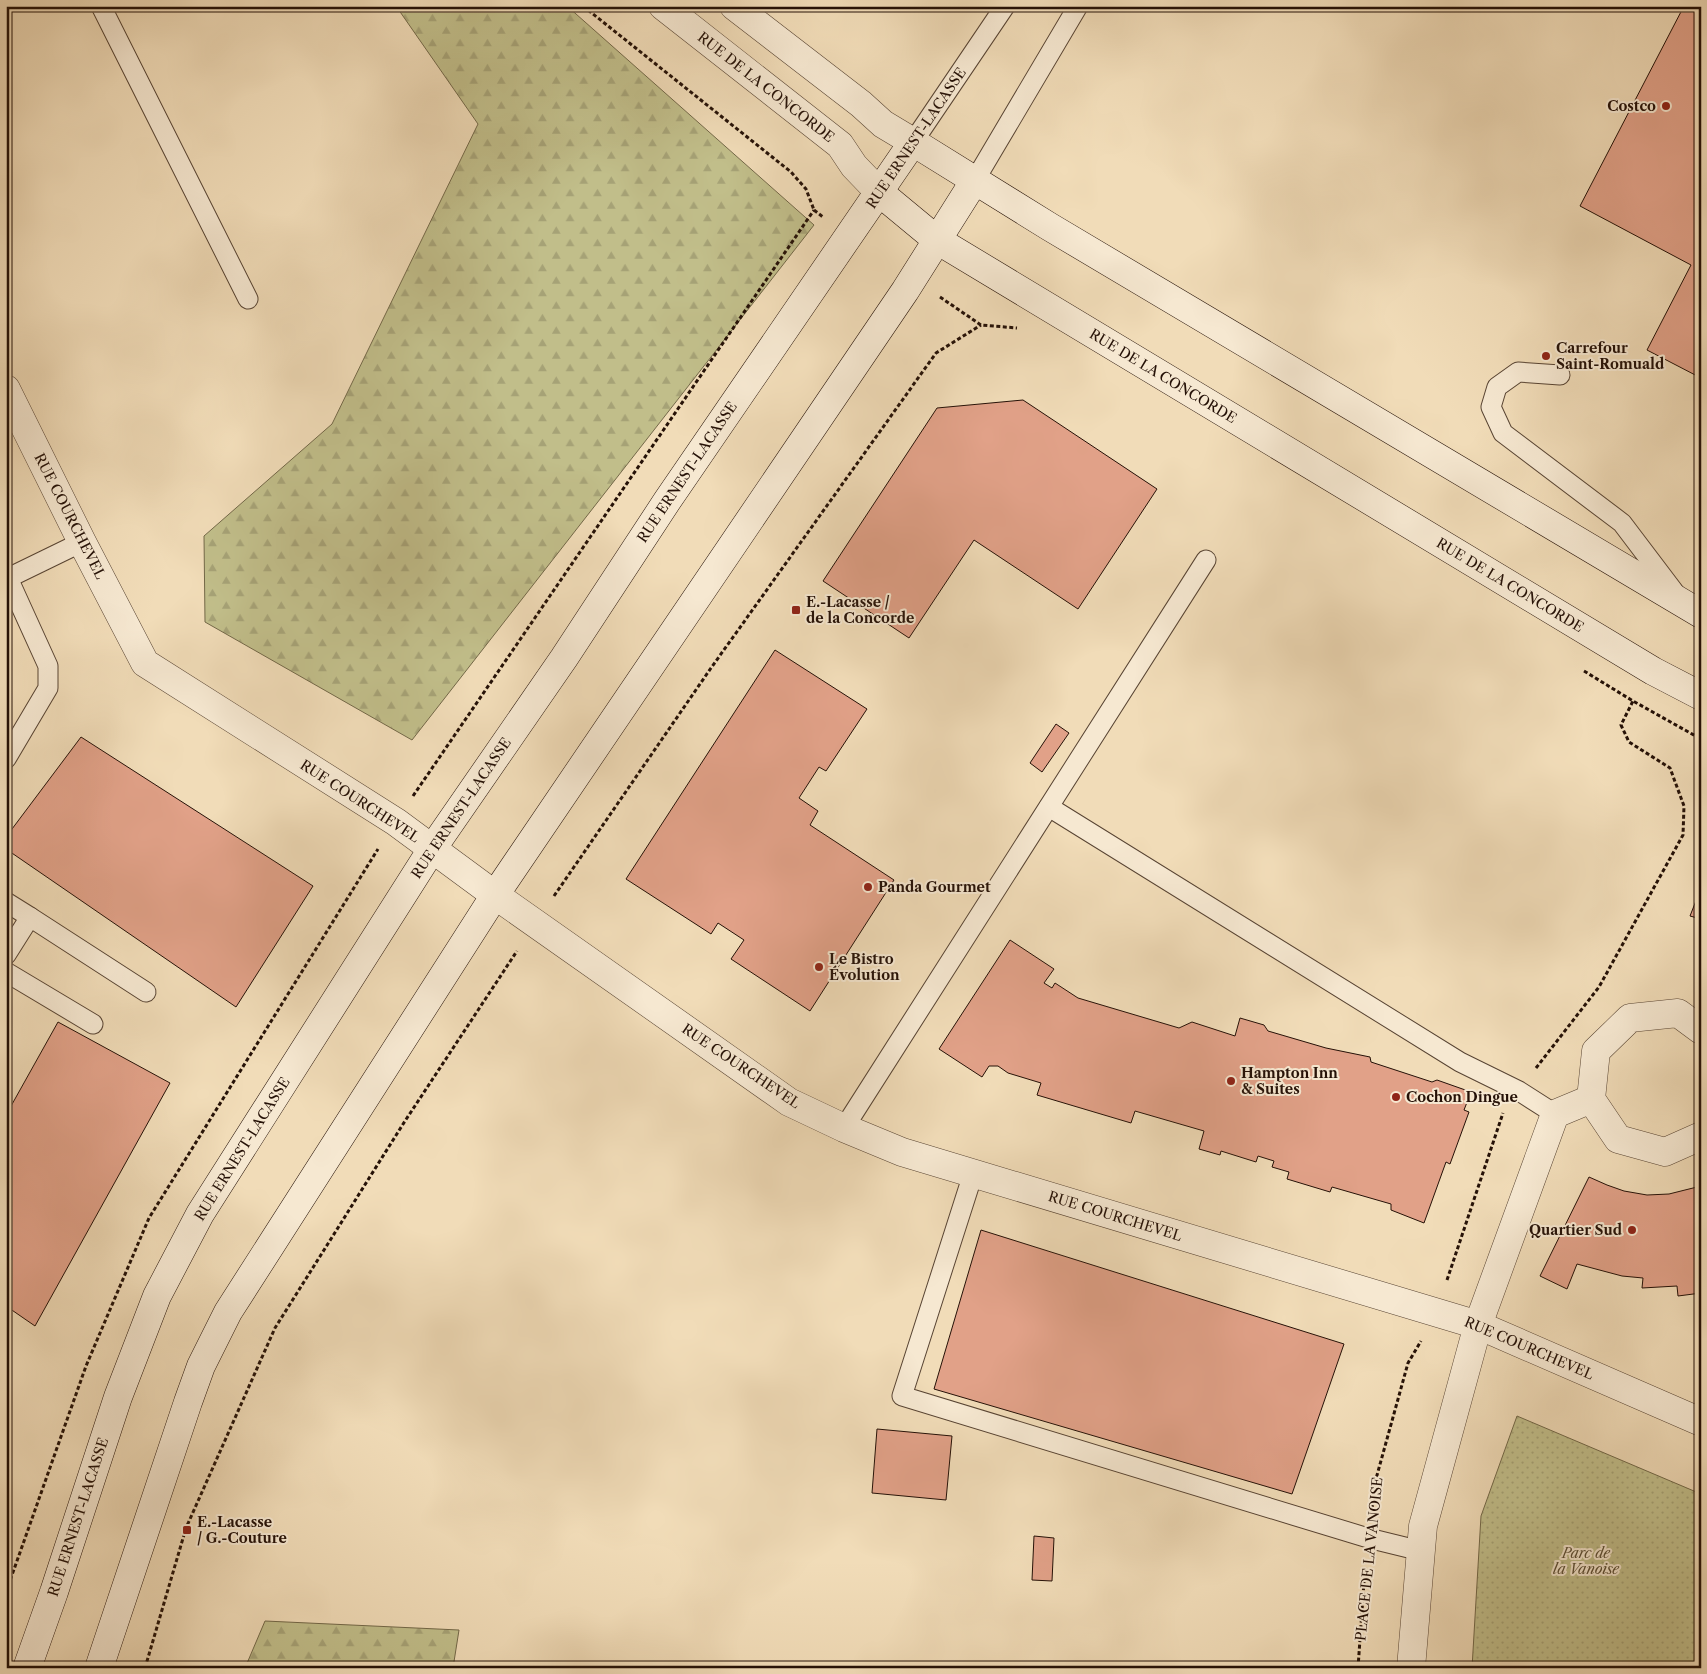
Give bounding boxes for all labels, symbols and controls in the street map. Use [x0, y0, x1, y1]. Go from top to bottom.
street label: RUE DE LA CONCORDE [694, 28, 838, 146]
street label: RUE ERNEST-LACASSE [862, 64, 970, 212]
place label: Costco [1607, 97, 1656, 115]
marker: Costco [1660, 100, 1672, 112]
street label: RUE DE LA CONCORDE [1086, 325, 1240, 427]
place label: Carrefour Saint-Romuald [1556, 339, 1665, 373]
marker: Carrefour Saint-Romuald [1540, 350, 1552, 362]
street label: RUE ERNEST-LACASSE [633, 398, 741, 546]
street label: RUE COURCHEVEL [30, 450, 110, 582]
street label: RUE DE LA CONCORDE [1433, 534, 1587, 636]
place label: E.-Lacasse / de la Concorde [806, 593, 914, 627]
marker: E.-Lacasse / de la Concorde [790, 604, 802, 616]
street label: RUE ERNEST-LACASSE [407, 734, 515, 882]
street label: RUE COURCHEVEL [297, 756, 423, 846]
place label: Panda Gourmet [878, 878, 991, 896]
marker: Panda Gourmet [862, 881, 874, 893]
place label: Le Bistro Évolution [829, 950, 900, 984]
marker: Le Bistro Évolution [813, 961, 825, 973]
street label: RUE COURCHEVEL [678, 1020, 804, 1112]
place label: Hampton Inn & Suites [1241, 1064, 1338, 1098]
street label: RUE ERNEST-LACASSE [190, 1074, 294, 1224]
marker: Hampton Inn & Suites [1225, 1075, 1237, 1087]
place label: Cochon Dingue [1406, 1088, 1518, 1106]
marker: Cochon Dingue [1390, 1091, 1402, 1103]
street label: RUE COURCHEVEL [1046, 1187, 1184, 1245]
place label: Quartier Sud [1529, 1221, 1623, 1239]
marker: Quartier Sud [1626, 1224, 1638, 1236]
street label: RUE COURCHEVEL [1462, 1313, 1596, 1383]
street label: RUE ERNEST-LACASSE [44, 1435, 112, 1599]
street label: PLACE DE LA VANOISE [1351, 1476, 1387, 1642]
place label: E.-Lacasse / G.-Couture [197, 1513, 287, 1547]
marker: E.-Lacasse / G.-Couture [181, 1524, 193, 1536]
park label: Parc de la Vanoise [1553, 1544, 1620, 1578]

